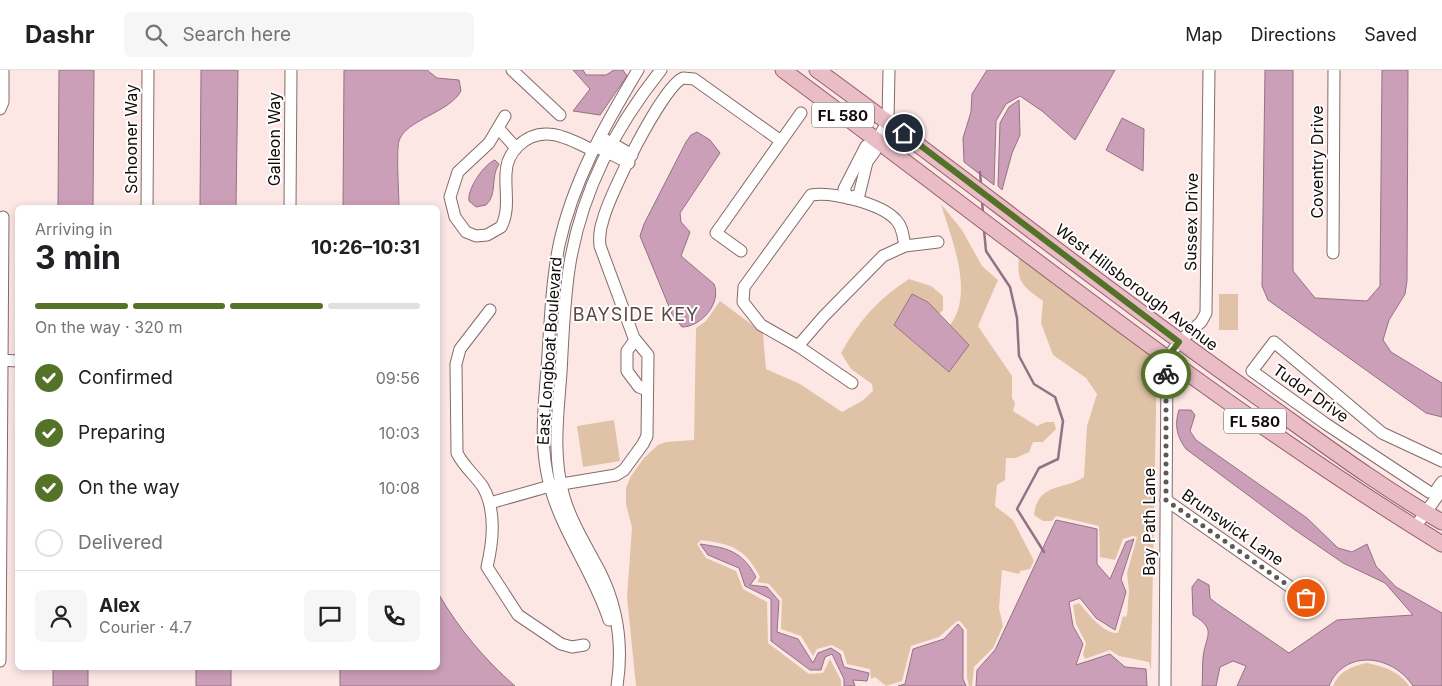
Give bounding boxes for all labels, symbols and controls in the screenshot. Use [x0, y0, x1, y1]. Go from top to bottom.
search box [124, 12, 474, 57]
text: Dashr [25, 20, 94, 49]
icon: search [142, 21, 170, 49]
text: Search here [182, 23, 291, 46]
text: Map [1185, 24, 1223, 45]
text: Directions [1251, 24, 1336, 45]
text: Saved [1364, 24, 1417, 45]
street label: Schooner Way [121, 84, 141, 194]
street label: Galleon Way [264, 92, 284, 186]
road number: FL 580 [812, 102, 874, 128]
street label: Coventry Drive [1307, 105, 1327, 219]
pin [883, 112, 925, 154]
icon: home [890, 119, 918, 147]
street label: Sussex Drive [1180, 173, 1202, 271]
text: Arriving in [35, 219, 112, 239]
street label: West Hillsborough Avenue [1052, 219, 1222, 355]
text: 10:26–10:31 [311, 236, 420, 259]
text: 3 min [35, 238, 121, 277]
street label: East Longboat Boulevard [532, 256, 566, 446]
district label: BAYSIDE KEY [573, 304, 699, 325]
text: On the way · 320 m [35, 317, 182, 337]
courier [1141, 349, 1191, 399]
icon: bike [1152, 360, 1180, 388]
street label: Tudor Drive [1269, 360, 1353, 426]
icon: check [35, 364, 63, 392]
text: Confirmed [78, 366, 173, 389]
text: 09:56 [376, 368, 420, 388]
road number: FL 580 [1224, 408, 1286, 434]
icon: check [35, 419, 63, 447]
text: Preparing [78, 421, 165, 444]
text: 10:03 [379, 423, 420, 443]
street label: Bay Path Lane [1139, 468, 1159, 576]
icon: check [35, 474, 63, 502]
text: On the way [78, 476, 180, 499]
text: 10:08 [379, 478, 420, 498]
street label: Brunswick Lane [1178, 484, 1288, 570]
text: Delivered [78, 531, 163, 554]
pin [1285, 577, 1327, 619]
icon: bag [1292, 584, 1320, 612]
button: person [35, 590, 87, 642]
button: chat [304, 590, 356, 642]
button: phone [368, 590, 420, 642]
text: Alex [99, 594, 140, 617]
text: Courier · 4.7 [99, 617, 192, 637]

